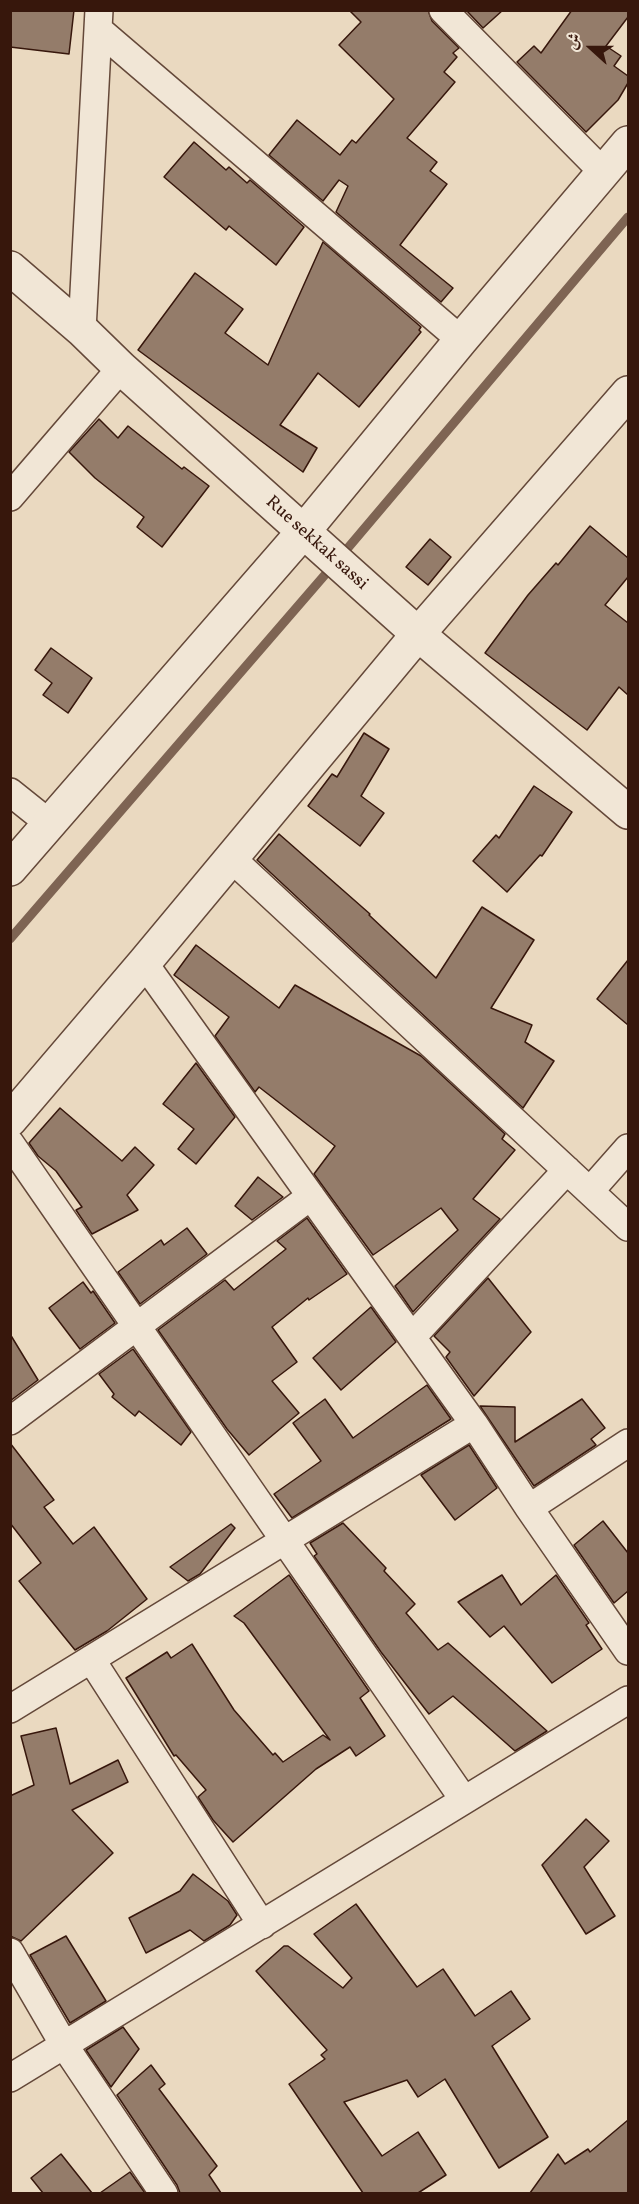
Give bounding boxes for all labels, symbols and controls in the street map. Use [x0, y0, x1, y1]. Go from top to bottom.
north arrow [561, 18, 621, 78]
text: ش [561, 30, 587, 53]
street label: Rue sekkak sassi [260, 492, 372, 596]

